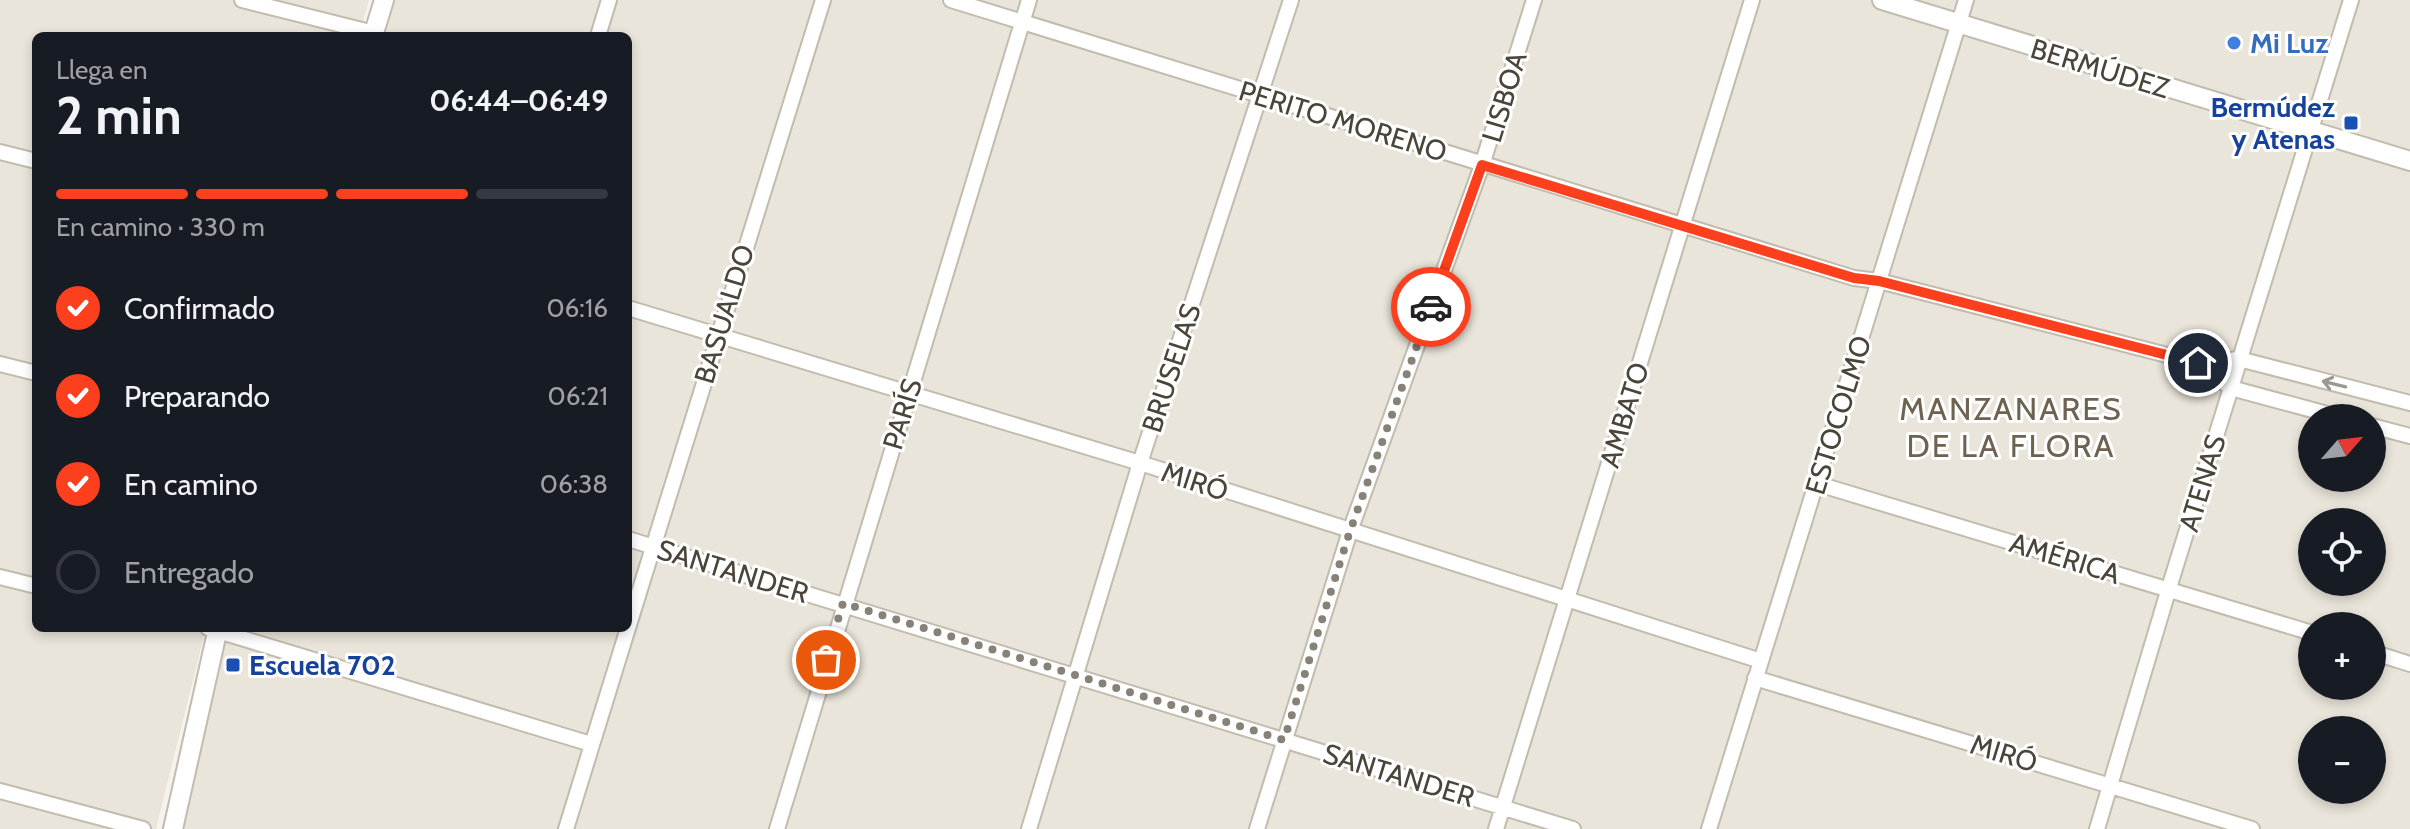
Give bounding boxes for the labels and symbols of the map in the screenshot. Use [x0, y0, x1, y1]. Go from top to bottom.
place label: Mi Luz [2250, 26, 2329, 60]
street label: BERMÚDEZ [2027, 31, 2174, 105]
marker: Mi Luz [2225, 34, 2243, 52]
street label: LISBOA [1474, 47, 1534, 146]
street label: PERITO MORENO [1235, 73, 1451, 169]
place label: Bermúdez y Atenas [2211, 90, 2335, 156]
marker: Bermúdez y Atenas [2342, 114, 2360, 132]
street label: BASUALDO [687, 240, 761, 388]
courier [1391, 267, 1471, 347]
street label: BRUSELAS [1134, 299, 1208, 437]
pin [2164, 329, 2232, 397]
street label: ESTOCOLMO [1798, 331, 1878, 499]
street label: AMBATO [1592, 358, 1656, 472]
street label: PARÍS [875, 374, 929, 454]
one-way arrow [2322, 375, 2348, 390]
district label: MANZANARES DE LA FLORA [1899, 389, 2123, 465]
north arrow [2298, 404, 2386, 492]
street label: ATENAS [2171, 430, 2233, 536]
street label: MIRÓ [1157, 454, 1233, 508]
street label: AMÉRICA [2006, 525, 2125, 591]
street label: SANTANDER [653, 532, 813, 610]
pin [792, 626, 860, 694]
place label: Escuela 702 [249, 648, 396, 682]
marker: Escuela 702 [224, 656, 242, 674]
street label: MIRÓ [1966, 727, 2042, 779]
street label: SANTANDER [1319, 736, 1479, 814]

